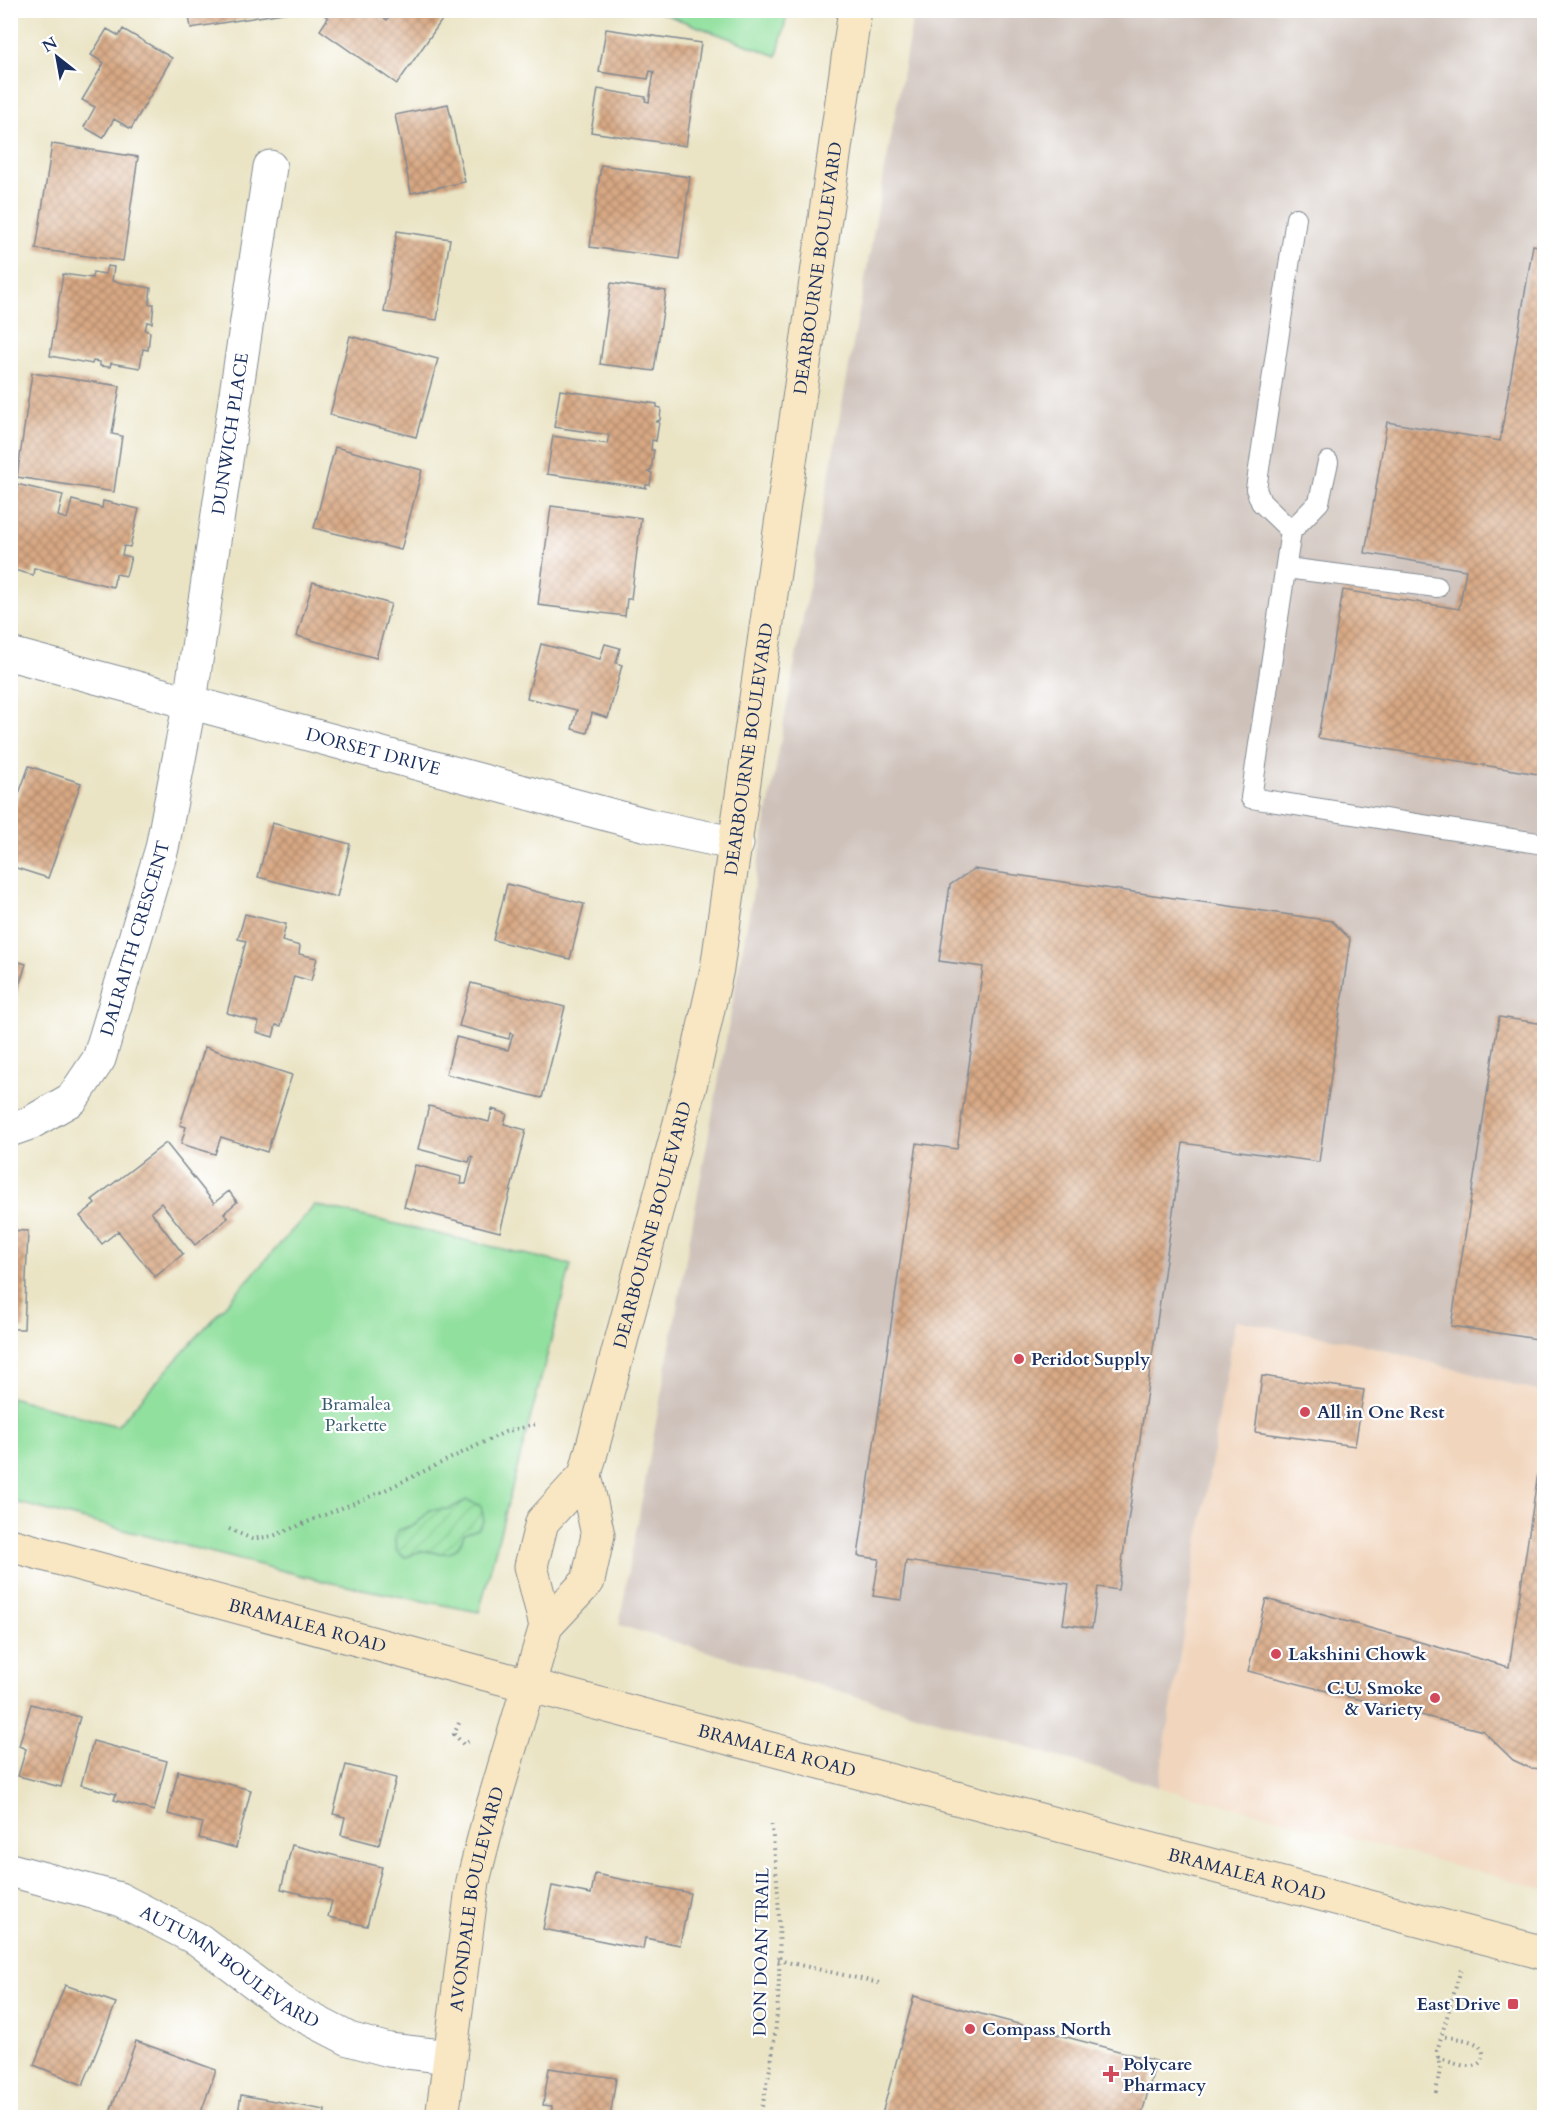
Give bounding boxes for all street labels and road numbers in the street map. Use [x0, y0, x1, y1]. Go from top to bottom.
street label: DEARBOURNE BOULEVARD [788, 140, 849, 396]
street label: DUNWICH PLACE [206, 351, 255, 516]
street label: DEARBOURNE BOULEVARD [719, 621, 780, 877]
street label: DORSET DRIVE [303, 722, 443, 782]
street label: DALRAITH CRESCENT [95, 839, 176, 1039]
street label: DEARBOURNE BOULEVARD [608, 1099, 698, 1351]
street label: BRAMALEA ROAD [225, 1593, 389, 1659]
street label: BRAMALEA ROAD [695, 1718, 858, 1784]
street label: AVONDALE BOULEVARD [444, 1784, 511, 2013]
street label: BRAMALEA ROAD [1165, 1842, 1328, 1908]
street label: DON DOAN TRAIL [748, 1867, 775, 2037]
street label: AUTUMN BOULEVARD [135, 1900, 323, 2035]

